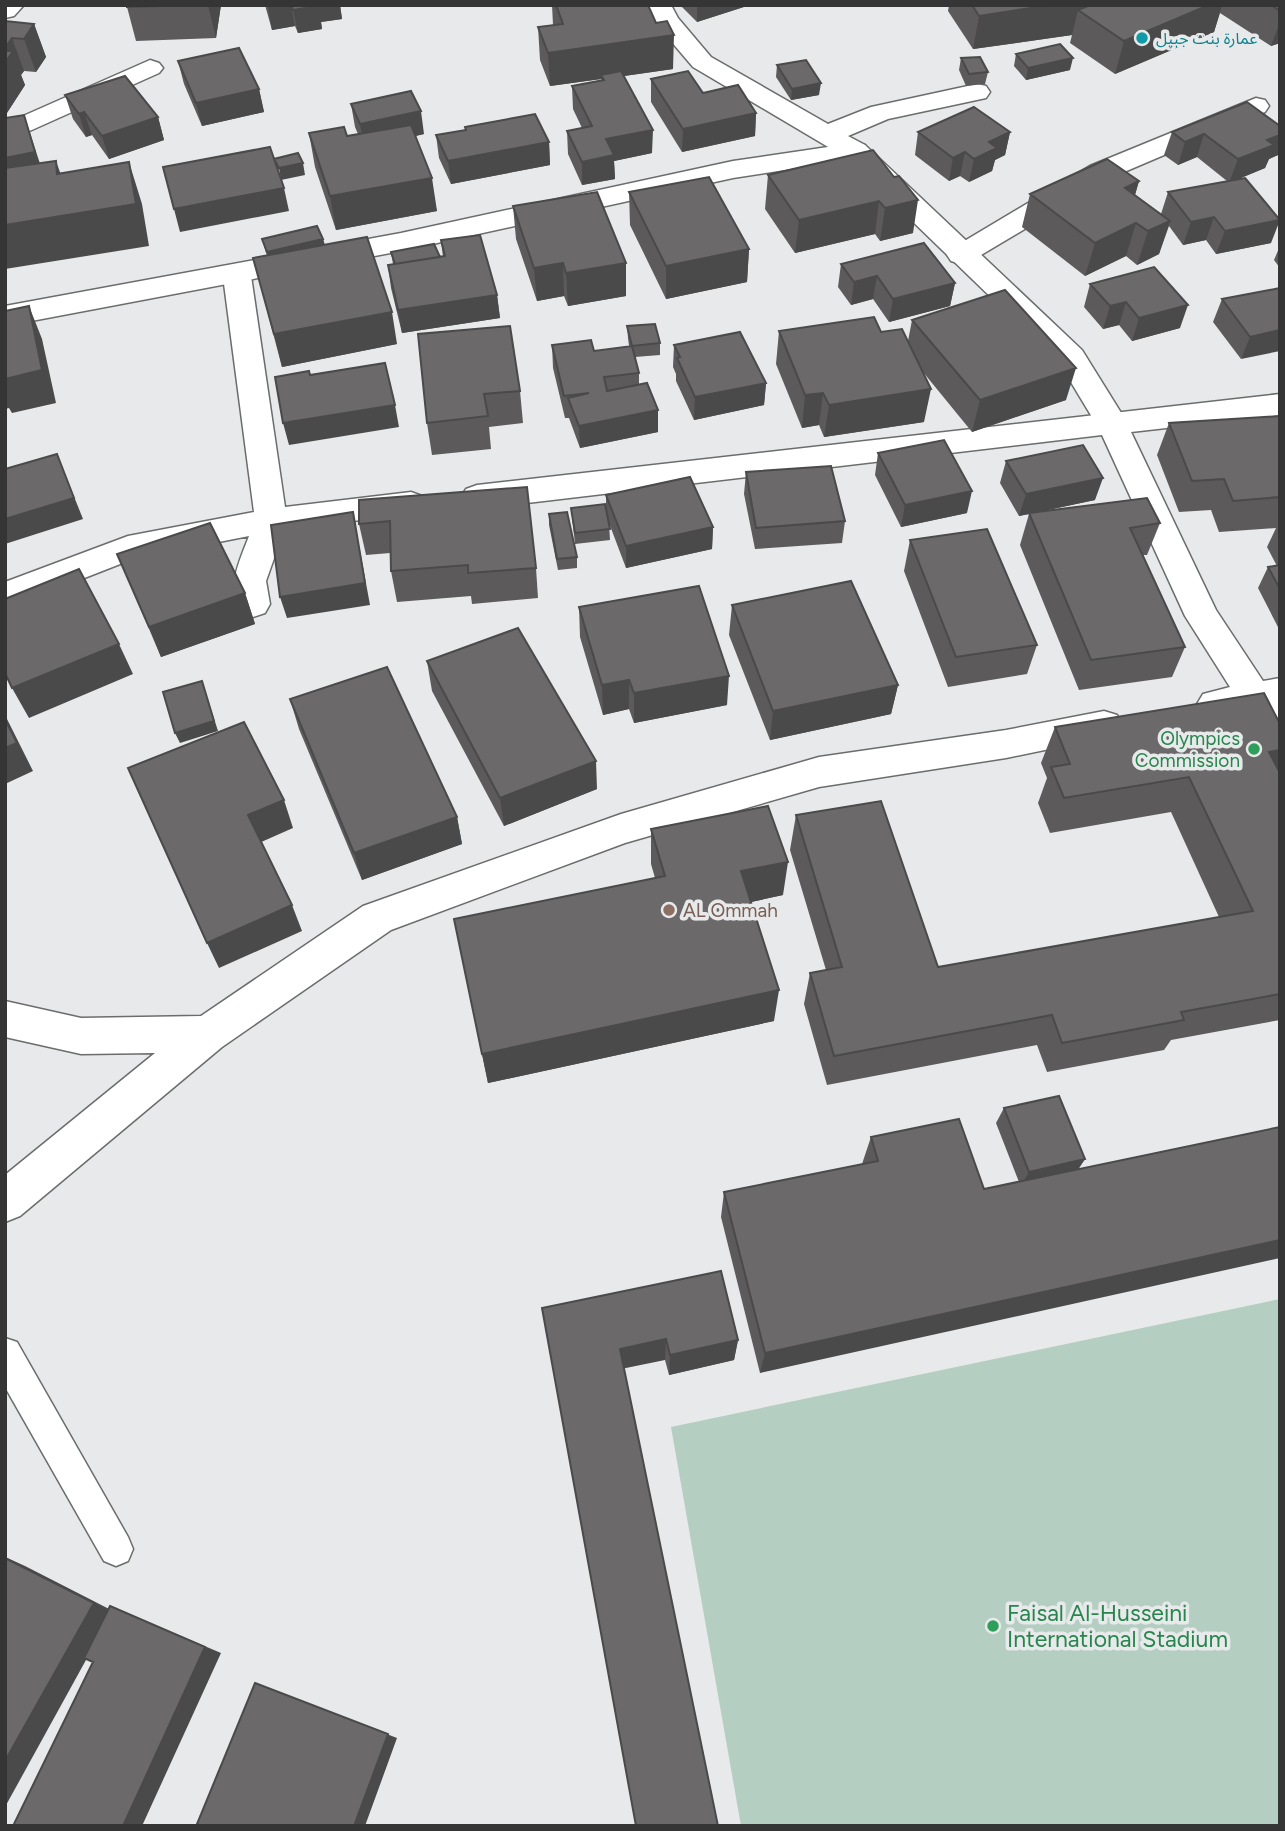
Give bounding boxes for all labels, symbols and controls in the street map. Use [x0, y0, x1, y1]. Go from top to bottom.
place label: عمارة بنت جبيل [1156, 29, 1257, 48]
marker: عمارة بنت جبيل [1134, 30, 1150, 46]
place label: Olympics Commission [1135, 727, 1240, 772]
marker: Olympics Commission [1246, 741, 1262, 757]
place label: AL Ommah [683, 899, 778, 922]
marker: AL Ommah [661, 902, 677, 918]
place label: Faisal Al-Husseini International Stadium [1007, 1599, 1228, 1653]
marker: Faisal Al-Husseini International Stadium [985, 1618, 1001, 1634]

